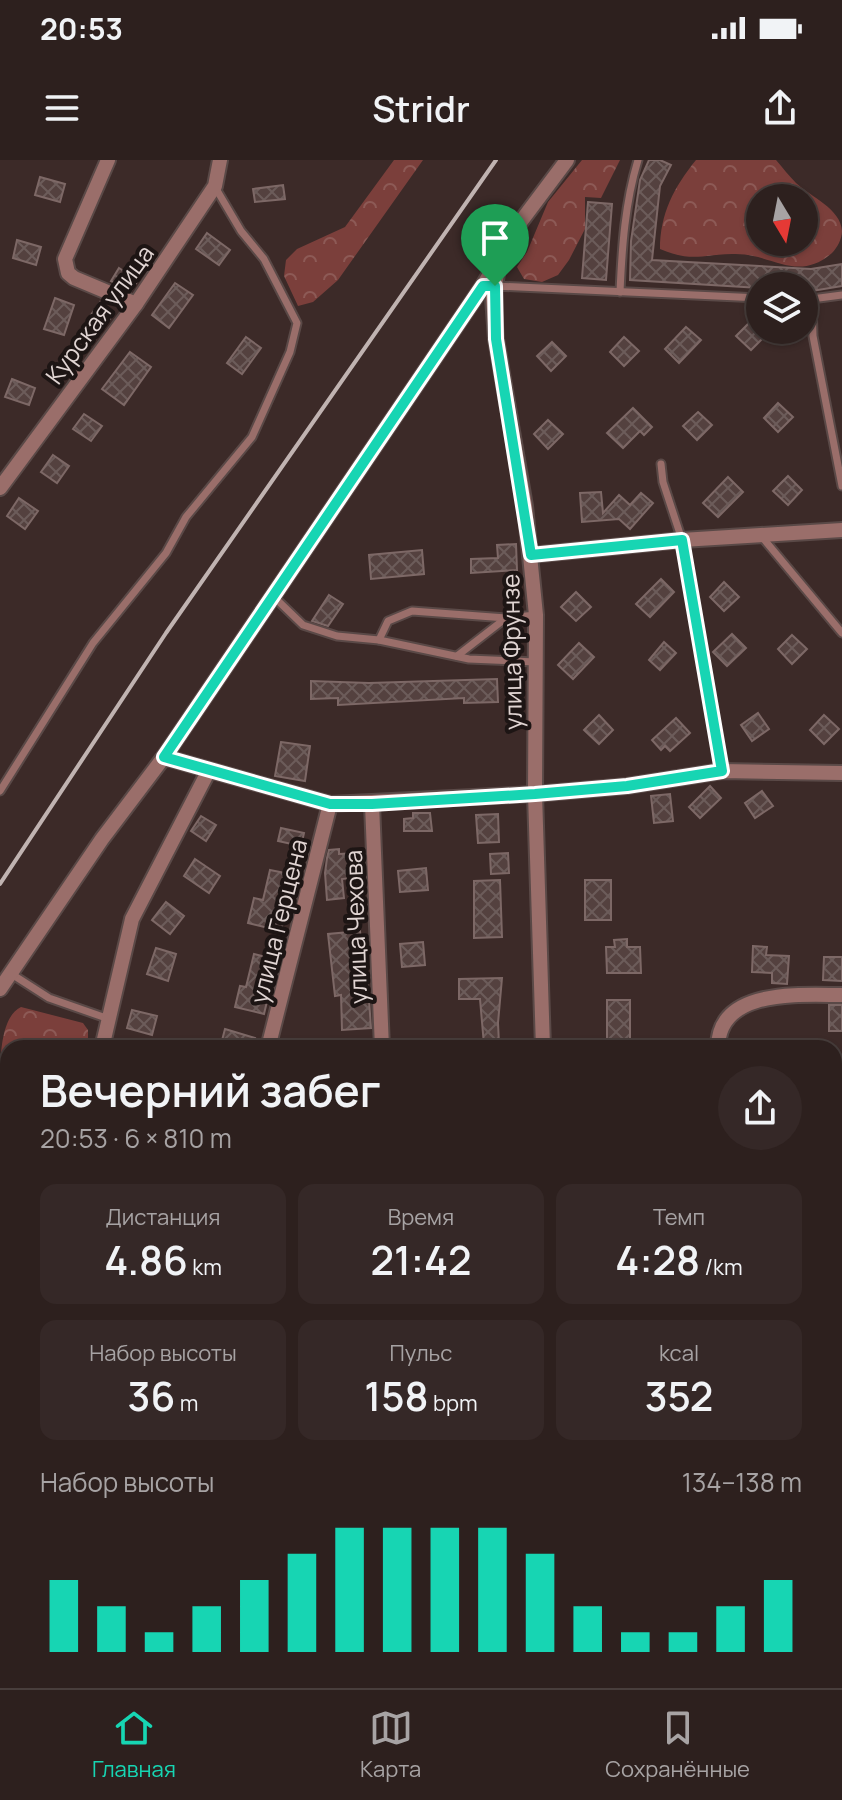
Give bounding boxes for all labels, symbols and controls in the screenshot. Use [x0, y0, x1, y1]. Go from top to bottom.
text: 20:53 [40, 8, 123, 49]
text: Stridr [372, 84, 470, 133]
icon: menu [40, 86, 84, 130]
icon: share [758, 86, 802, 130]
north arrow [746, 184, 818, 256]
map controls [746, 184, 818, 344]
pin [461, 204, 529, 286]
icon: arrive [473, 216, 517, 260]
street label: Курская улица [37, 238, 161, 390]
button: layers [746, 272, 818, 344]
street label: улица Фрунзе [493, 574, 529, 730]
street label: улица Герцена [242, 835, 314, 1007]
street label: улица Чехова [336, 849, 374, 1005]
text: Вечерний забег [40, 1060, 381, 1120]
button: share [718, 1066, 802, 1150]
text: 20:53 · 6 × 810 m [40, 1120, 232, 1156]
text: Дистанция [106, 1202, 220, 1232]
text: Время [388, 1202, 454, 1232]
text: Темп [653, 1202, 705, 1232]
text: 4.86 [104, 1232, 188, 1287]
text: 21:42 [370, 1232, 472, 1287]
text: 4:28 [615, 1232, 700, 1287]
text: km [188, 1252, 222, 1282]
text: /km [700, 1252, 743, 1282]
text: Набор высоты [89, 1338, 237, 1368]
text: Пульс [390, 1338, 452, 1368]
text: kcal [659, 1338, 699, 1368]
text: 36 [128, 1368, 175, 1423]
text: 158 [364, 1368, 429, 1423]
text: 352 [645, 1368, 713, 1423]
text: m [175, 1388, 198, 1418]
text: bpm [429, 1388, 478, 1418]
text: Набор высоты [40, 1464, 214, 1500]
text: 134–138 m [682, 1464, 802, 1500]
tab: Главная [92, 1706, 176, 1784]
tab: Карта [360, 1706, 421, 1784]
tab: Сохранённые [605, 1706, 750, 1784]

